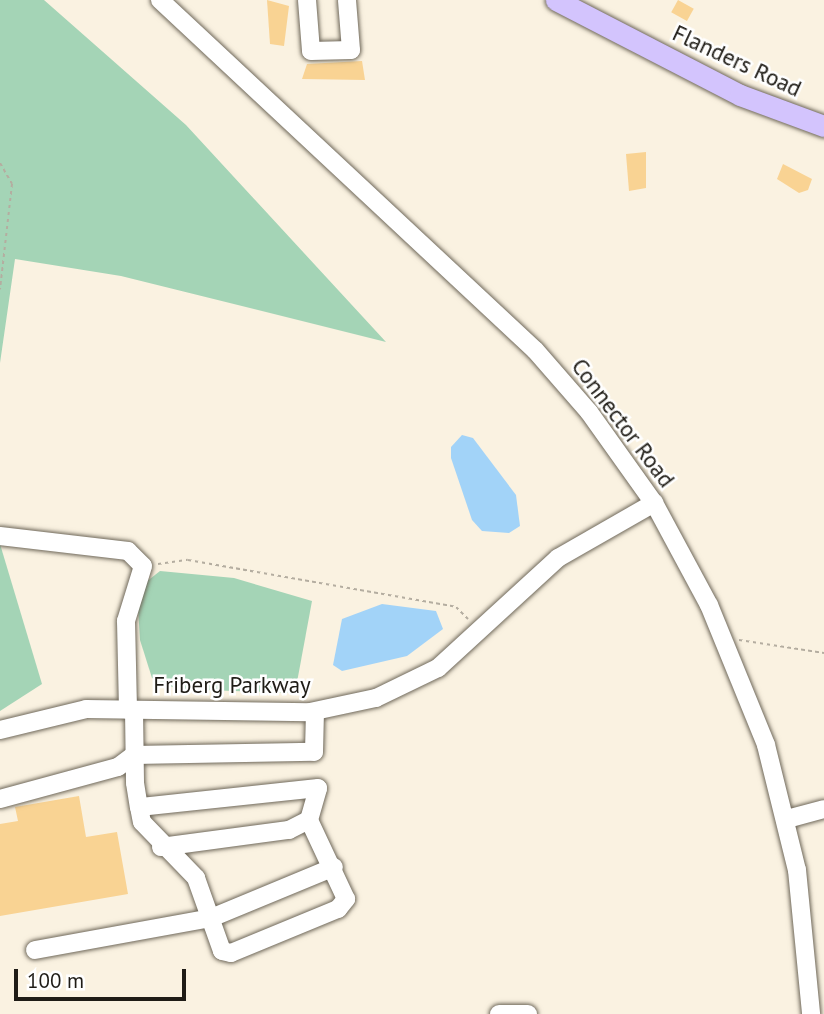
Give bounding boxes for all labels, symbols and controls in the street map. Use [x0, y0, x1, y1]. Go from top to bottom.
street label: Flanders Road [668, 19, 806, 103]
street label: Connector Road [566, 353, 680, 493]
street label: Friberg Parkway [153, 671, 311, 699]
scale bar [18, 954, 189, 998]
text: 100 m [27, 967, 84, 994]

